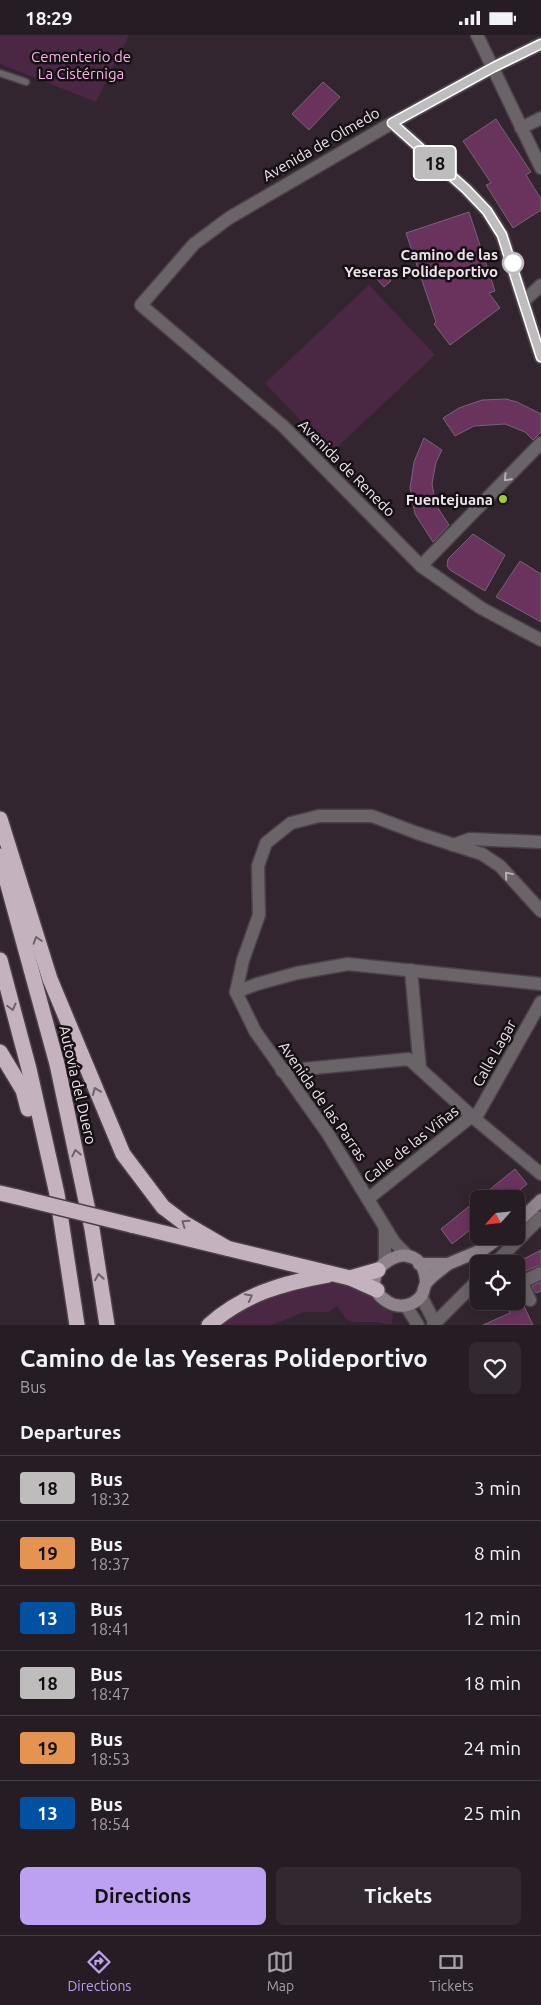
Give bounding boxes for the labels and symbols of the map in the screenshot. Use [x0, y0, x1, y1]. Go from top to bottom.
park label: Cementerio de La Cistérniga [31, 48, 131, 82]
street label: Avenida de Olmedo [260, 104, 382, 184]
line badge: 18 [412, 147, 458, 179]
place label: Camino de las Yeseras Polideportivo [344, 246, 498, 280]
marker: Camino de las Yeseras Polideportivo [502, 252, 524, 274]
street label: Avenida de Renedo [295, 416, 399, 520]
one-way arrow [504, 472, 513, 481]
place label: Fuentejuana [406, 491, 493, 508]
marker: Fuentejuana [497, 493, 509, 505]
one-way arrow [505, 872, 514, 881]
one-way arrow [33, 936, 43, 944]
one-way arrow [7, 1003, 17, 1011]
street label: Calle Lagar [469, 1016, 519, 1089]
street label: Autovía del Duero [56, 1024, 100, 1146]
street label: Avenida de las Parras [275, 1038, 371, 1164]
one-way arrow [92, 1087, 102, 1096]
street label: Calle de las Viñas [360, 1102, 462, 1186]
one-way arrow [72, 1149, 82, 1157]
north arrow [470, 1190, 525, 1245]
one-way arrow [182, 1220, 191, 1229]
one-way arrow [95, 1273, 105, 1282]
one-way arrow [244, 1293, 253, 1303]

